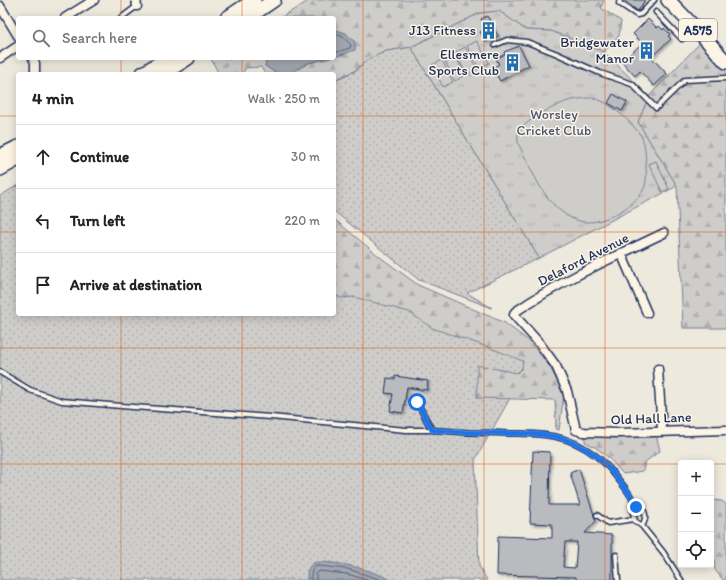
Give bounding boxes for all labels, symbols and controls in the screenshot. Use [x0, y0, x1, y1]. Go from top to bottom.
search box [16, 16, 336, 60]
road number: A575 [679, 19, 717, 41]
building icon: J13 Fitness [479, 20, 499, 40]
place label: J13 Fitness [409, 22, 476, 39]
icon: search [30, 27, 52, 49]
text: Search here [62, 29, 137, 47]
place label: Bridgewater Manor [560, 34, 635, 67]
building icon: Bridgewater Manor [637, 40, 657, 60]
place label: Ellesmere Sports Club [429, 46, 499, 79]
building icon: Ellesmere Sports Club [502, 52, 522, 72]
text: 4 min [32, 88, 74, 108]
text: Walk · 250 m [248, 91, 320, 106]
park label: Worsley Cricket Club [517, 106, 591, 139]
icon: ahead [32, 146, 54, 168]
text: Continue [70, 148, 129, 166]
text: 30 m [291, 149, 320, 164]
icon: left [32, 210, 54, 232]
text: Turn left [70, 212, 125, 230]
text: 220 m [284, 213, 320, 228]
street label: Delaford Avenue [535, 229, 632, 290]
icon: arrive [32, 274, 54, 296]
text: Arrive at destination [70, 276, 202, 294]
route start [408, 393, 426, 411]
street label: Old Hall Lane [610, 409, 692, 428]
map controls [678, 460, 714, 568]
button: + [678, 460, 714, 496]
button: − [678, 496, 714, 532]
route end [627, 498, 645, 516]
button: locate [678, 532, 714, 568]

